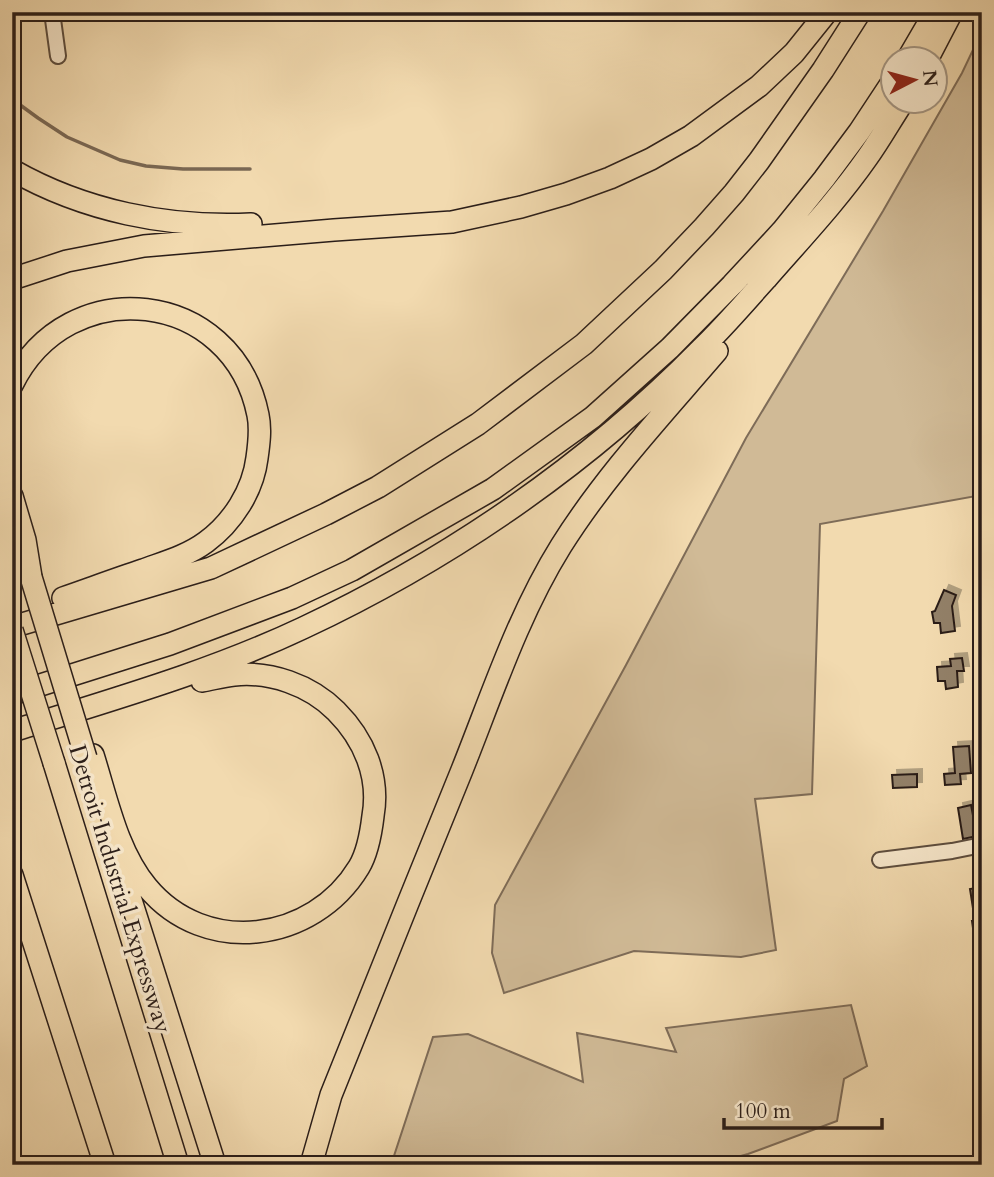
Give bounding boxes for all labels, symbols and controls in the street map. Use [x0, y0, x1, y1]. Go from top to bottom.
north arrow [878, 46, 948, 116]
text: N [916, 69, 944, 88]
street label: Detroit Industrial Expressway [60, 741, 180, 1037]
scale bar [724, 1086, 882, 1130]
text: 100 m [735, 1097, 791, 1126]

